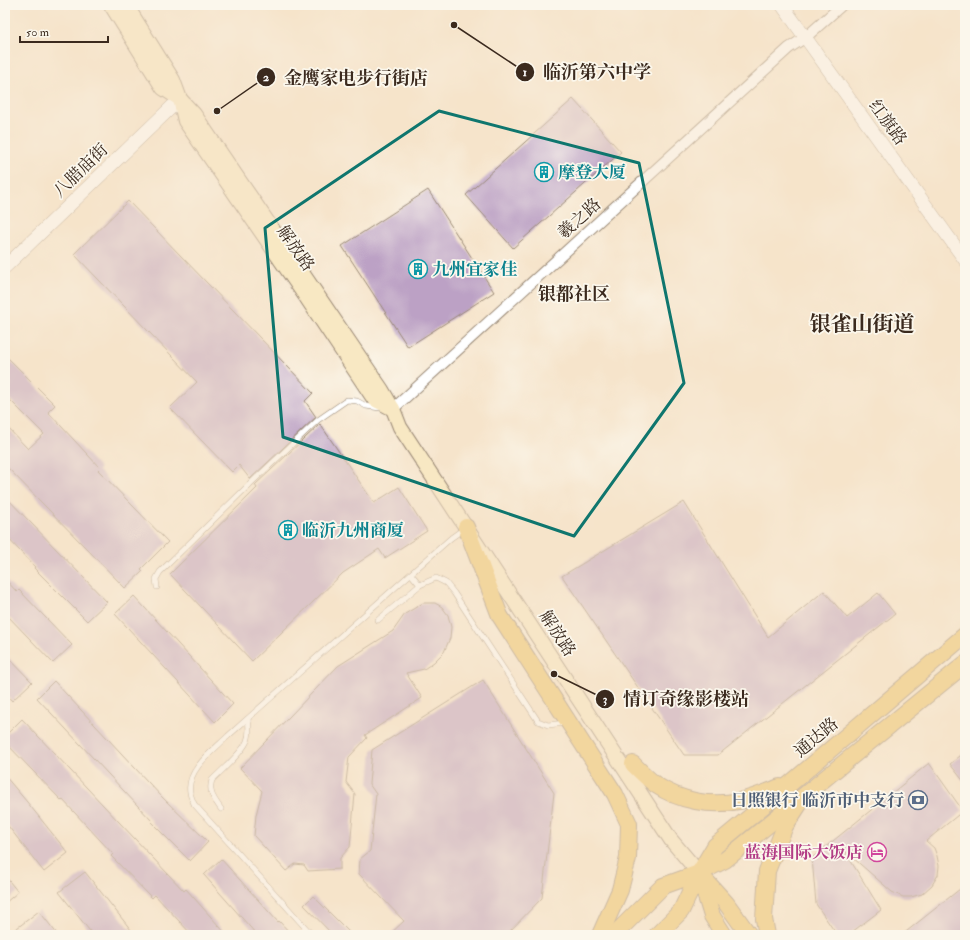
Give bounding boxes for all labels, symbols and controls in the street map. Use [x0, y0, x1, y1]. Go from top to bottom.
scale bar [20, 18, 108, 44]
text: 50 m [26, 25, 50, 40]
callout: 临沂第六中学 [515, 57, 659, 87]
text: 临沂第六中学 [543, 61, 651, 84]
callout: 金鹰家电步行街店 [256, 62, 436, 92]
text: 1 [523, 65, 527, 80]
text: 金鹰家电步行街店 [284, 67, 428, 90]
text: 2 [263, 70, 269, 85]
street label: 红旗路 [864, 95, 911, 149]
street label: 八腊庙街 [49, 139, 112, 202]
building icon: 摩登大厦 [533, 161, 555, 183]
place label: 摩登大厦 [558, 162, 626, 183]
street label: 羲之路 [553, 194, 605, 243]
street label: 解放路 [272, 221, 319, 275]
building icon: 九州宜家佳 [407, 258, 429, 280]
place label: 九州宜家佳 [432, 259, 518, 280]
district label: 银都社区 [538, 283, 610, 306]
district label: 银雀山街道 [810, 311, 915, 338]
building icon: 临沂九州商厦 [277, 519, 299, 541]
place label: 临沂九州商厦 [302, 520, 404, 541]
street label: 解放路 [535, 606, 580, 660]
callout: 情订奇缘影楼站 [595, 684, 757, 714]
text: 情订奇缘影楼站 [623, 688, 749, 711]
text: 3 [603, 692, 608, 707]
street label: 通达路 [790, 713, 843, 762]
bank icon: 日照银行 临沂市中支行 [907, 789, 929, 811]
place label: 日照银行 临沂市中支行 [730, 790, 904, 811]
hotel icon: 蓝海国际大饭店 [866, 841, 888, 863]
place label: 蓝海国际大饭店 [744, 842, 863, 863]

